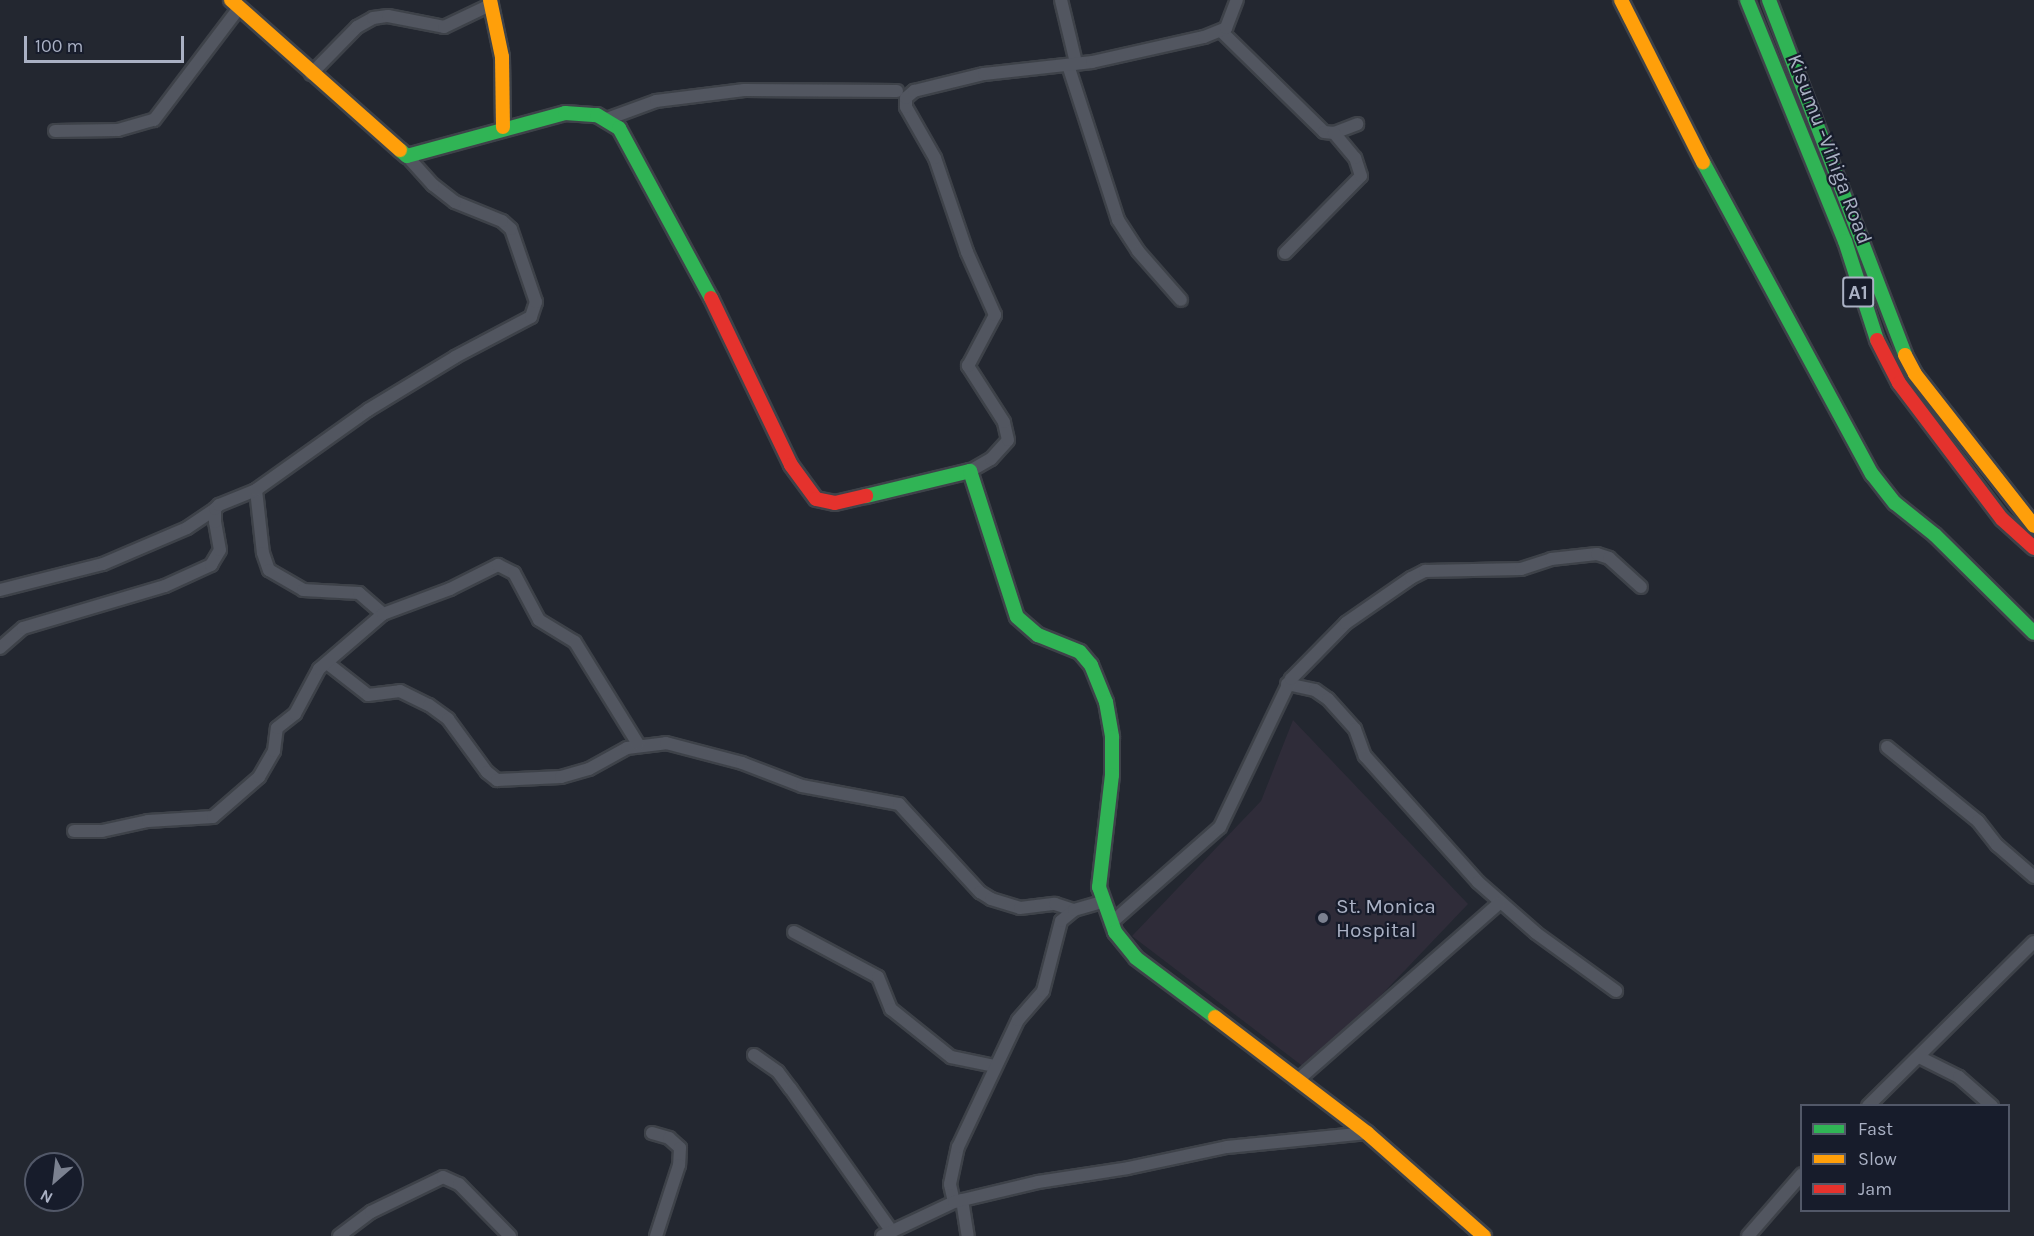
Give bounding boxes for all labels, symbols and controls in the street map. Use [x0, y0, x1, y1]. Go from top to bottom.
scale bar [27, 24, 188, 62]
text: 100 m [35, 35, 83, 57]
street label: Kisumu -Vihiga Road [1782, 51, 1878, 247]
road number: A1 [1842, 275, 1874, 309]
place label: St. Monica Hospital [1336, 893, 1436, 943]
marker: St. Monica Hospital [1314, 909, 1332, 927]
legend [1800, 1104, 2010, 1212]
text: Fast [1858, 1118, 1893, 1140]
text: Slow [1858, 1148, 1897, 1170]
north arrow [24, 1152, 84, 1212]
text: Jam [1858, 1178, 1892, 1200]
text: N [37, 1185, 56, 1208]

